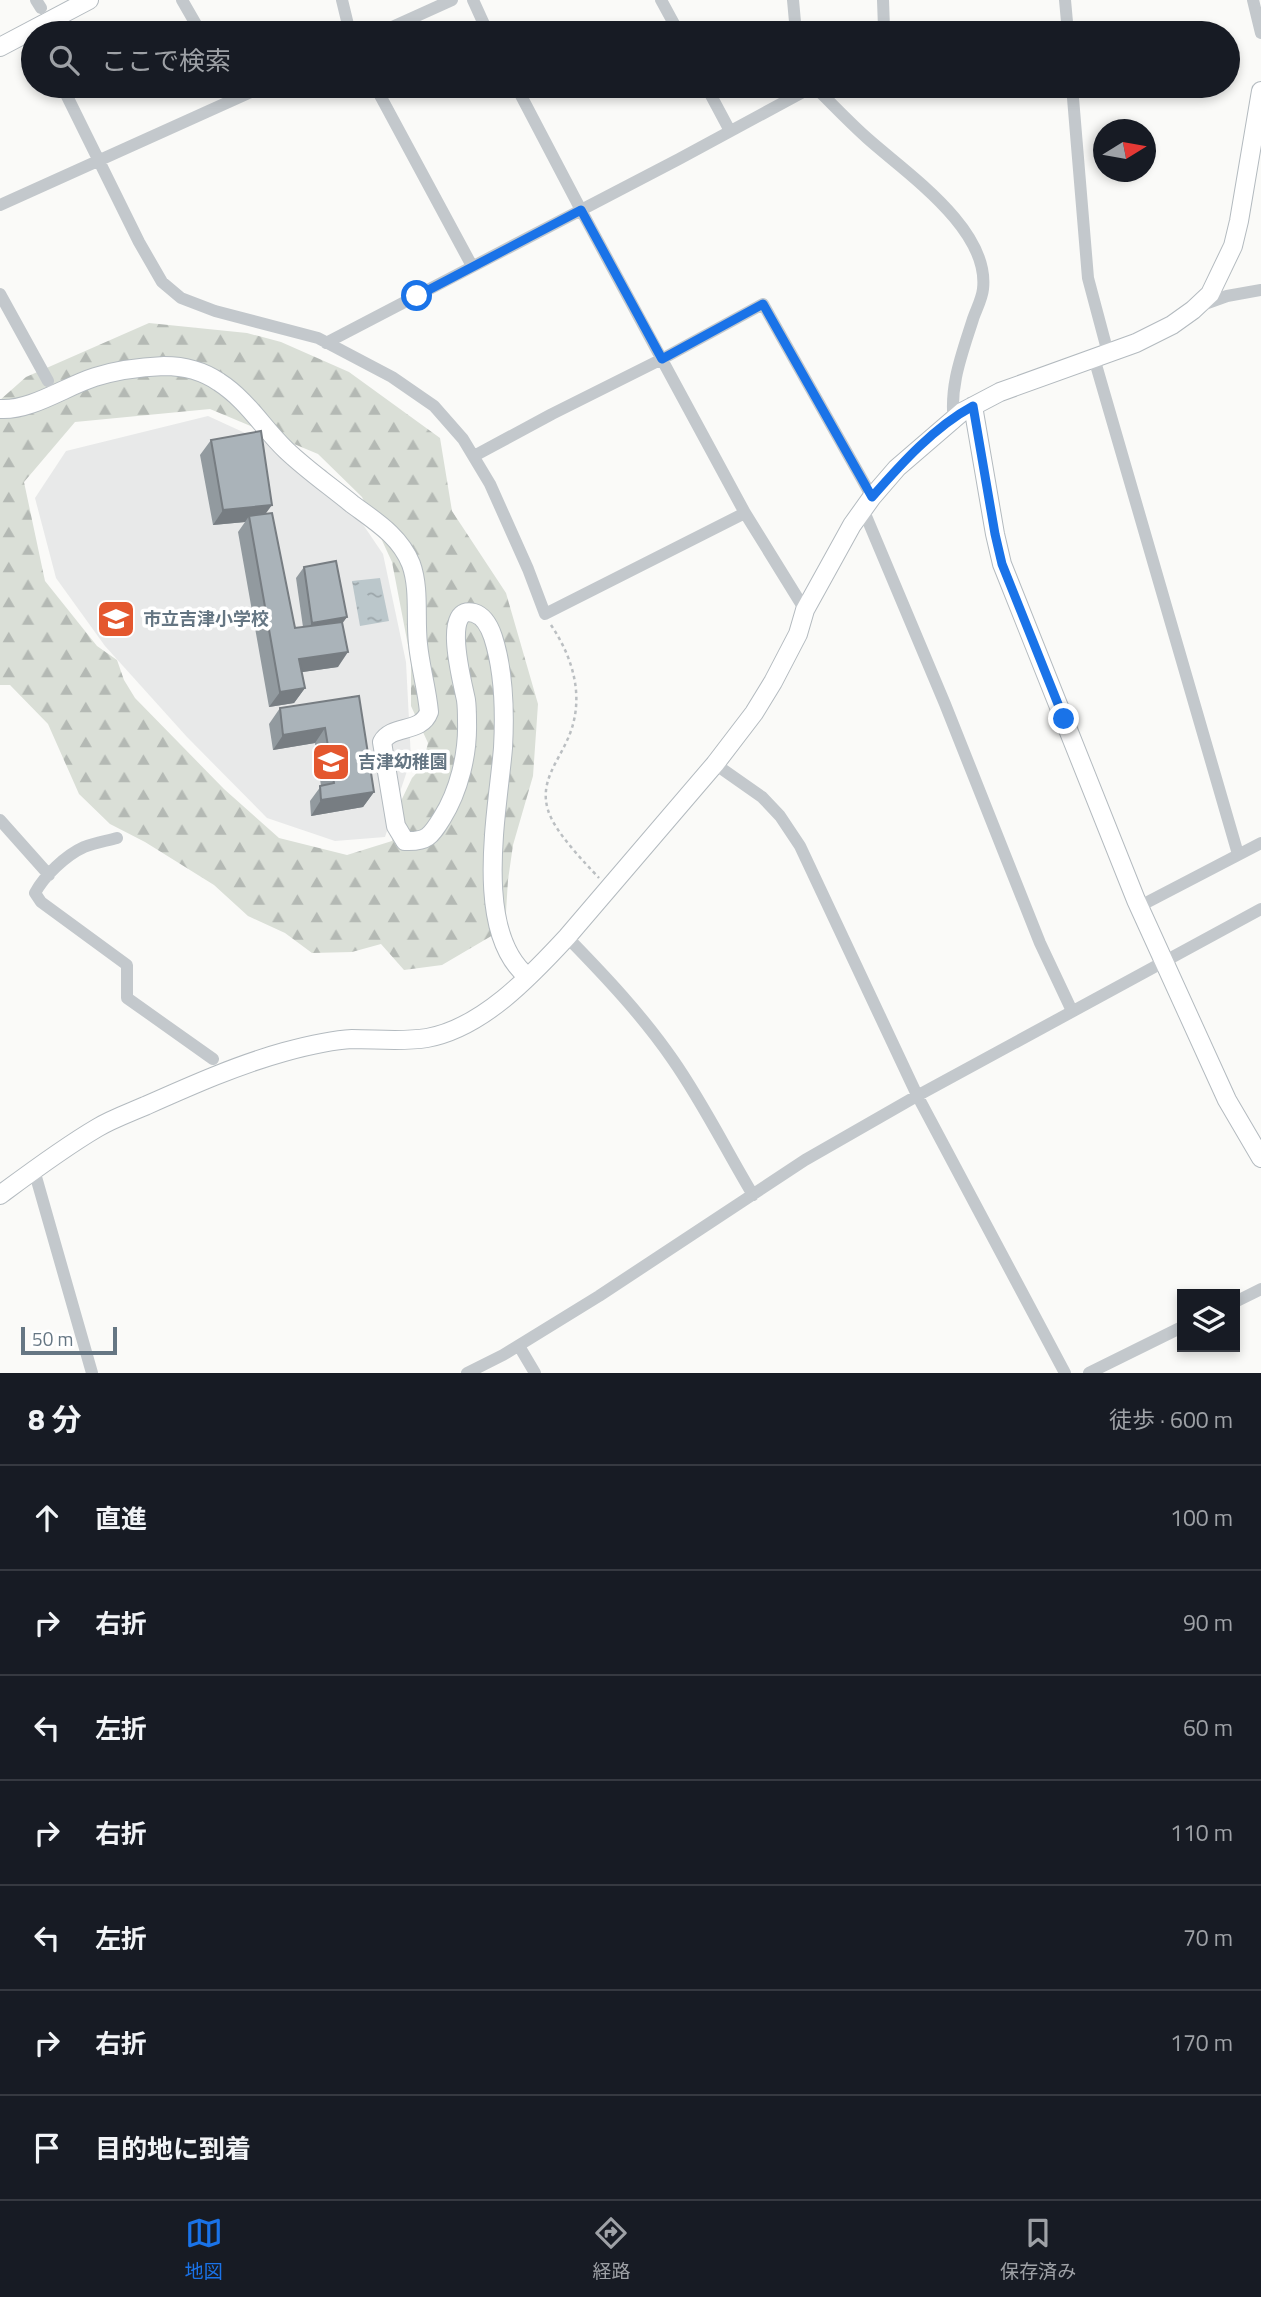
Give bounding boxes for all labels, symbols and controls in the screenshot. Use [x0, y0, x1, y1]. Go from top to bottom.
search box [21, 21, 1240, 98]
icon: search [45, 41, 83, 79]
text: ここで検索 [101, 41, 231, 80]
north arrow [1093, 119, 1156, 182]
route start [401, 280, 432, 311]
school or university icon: 市立吉津小学校 [95, 598, 137, 640]
place label: 市立吉津小学校 [143, 605, 269, 632]
route end [1048, 703, 1079, 734]
school or university icon: 吉津幼稚園 [310, 741, 352, 783]
place label: 吉津幼稚園 [358, 748, 448, 775]
map controls [1177, 1289, 1240, 1352]
button: layers [1177, 1289, 1240, 1352]
scale bar [21, 1324, 117, 1356]
text: 50 m [32, 1324, 73, 1353]
text: 8 分 [28, 1396, 81, 1442]
text: 徒歩 · 600 m [1109, 1402, 1233, 1437]
icon: ahead [28, 1499, 66, 1537]
text: 直進 [95, 1499, 147, 1538]
text: 100 m [1170, 1500, 1233, 1535]
icon: right [28, 1604, 66, 1642]
text: 右折 [95, 1604, 147, 1643]
text: 90 m [1183, 1605, 1233, 1640]
icon: left [28, 1709, 66, 1747]
text: 左折 [95, 1709, 147, 1748]
text: 60 m [1183, 1710, 1233, 1745]
icon: right [28, 1814, 66, 1852]
text: 右折 [95, 1814, 147, 1853]
text: 110 m [1170, 1815, 1233, 1850]
icon: left [28, 1919, 66, 1957]
text: 左折 [95, 1919, 147, 1958]
text: 70 m [1183, 1920, 1233, 1955]
icon: right [28, 2024, 66, 2062]
text: 右折 [95, 2024, 147, 2063]
text: 170 m [1170, 2025, 1233, 2060]
icon: arrive [28, 2129, 66, 2167]
text: 目的地に到着 [95, 2129, 251, 2168]
tab: 地図 [185, 2214, 223, 2285]
tab: 経路 [592, 2214, 630, 2285]
tab: 保存済み [1000, 2214, 1076, 2285]

